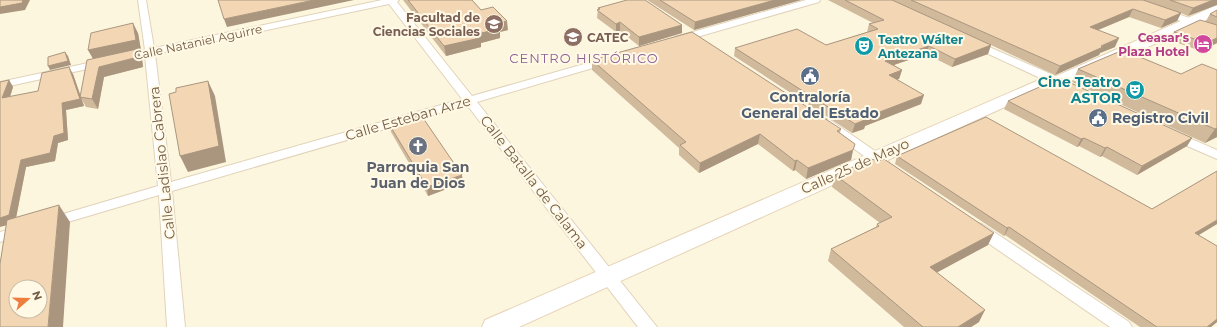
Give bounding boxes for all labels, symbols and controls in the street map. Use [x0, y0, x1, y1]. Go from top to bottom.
place label: Facultad de Ciencias Sociales [373, 10, 481, 39]
school or university icon: Facultad de Ciencias Sociales [483, 13, 505, 35]
street label: Calle Nataniel Aguirre [133, 21, 263, 63]
school or university icon: CATEC [562, 26, 584, 48]
place label: CATEC [587, 30, 629, 45]
place label: Ceasar's Plaza Hotel [1118, 30, 1190, 59]
place label: Teatro Wálter Antezana [877, 32, 963, 61]
hotel icon: Ceasar's Plaza Hotel [1192, 33, 1214, 55]
theatre icon: Teatro Wálter Antezana [853, 35, 875, 57]
district label: CENTRO HISTÓRICO [509, 50, 659, 66]
public building icon: Contraloría General del Estado [799, 65, 821, 87]
place label: Cine Teatro ASTOR [1038, 73, 1121, 107]
theatre icon: Cine Teatro ASTOR [1124, 79, 1146, 101]
street label: Calle Ladislao Cabrera [145, 86, 179, 240]
place label: Contraloría General del Estado [741, 88, 879, 122]
street label: Calle Esteban Arze [343, 91, 473, 145]
public building icon: Registro Civil [1087, 107, 1109, 129]
place label: Registro Civil [1112, 109, 1209, 127]
street label: Calle Batalla de Calama [476, 112, 592, 252]
street label: Calle 25 de Mayo [798, 134, 912, 198]
church icon: Parroquia San Juan de Dios [407, 135, 429, 157]
place label: Parroquia San Juan de Dios [366, 158, 470, 192]
north arrow [8, 279, 48, 319]
text: N [29, 289, 45, 302]

